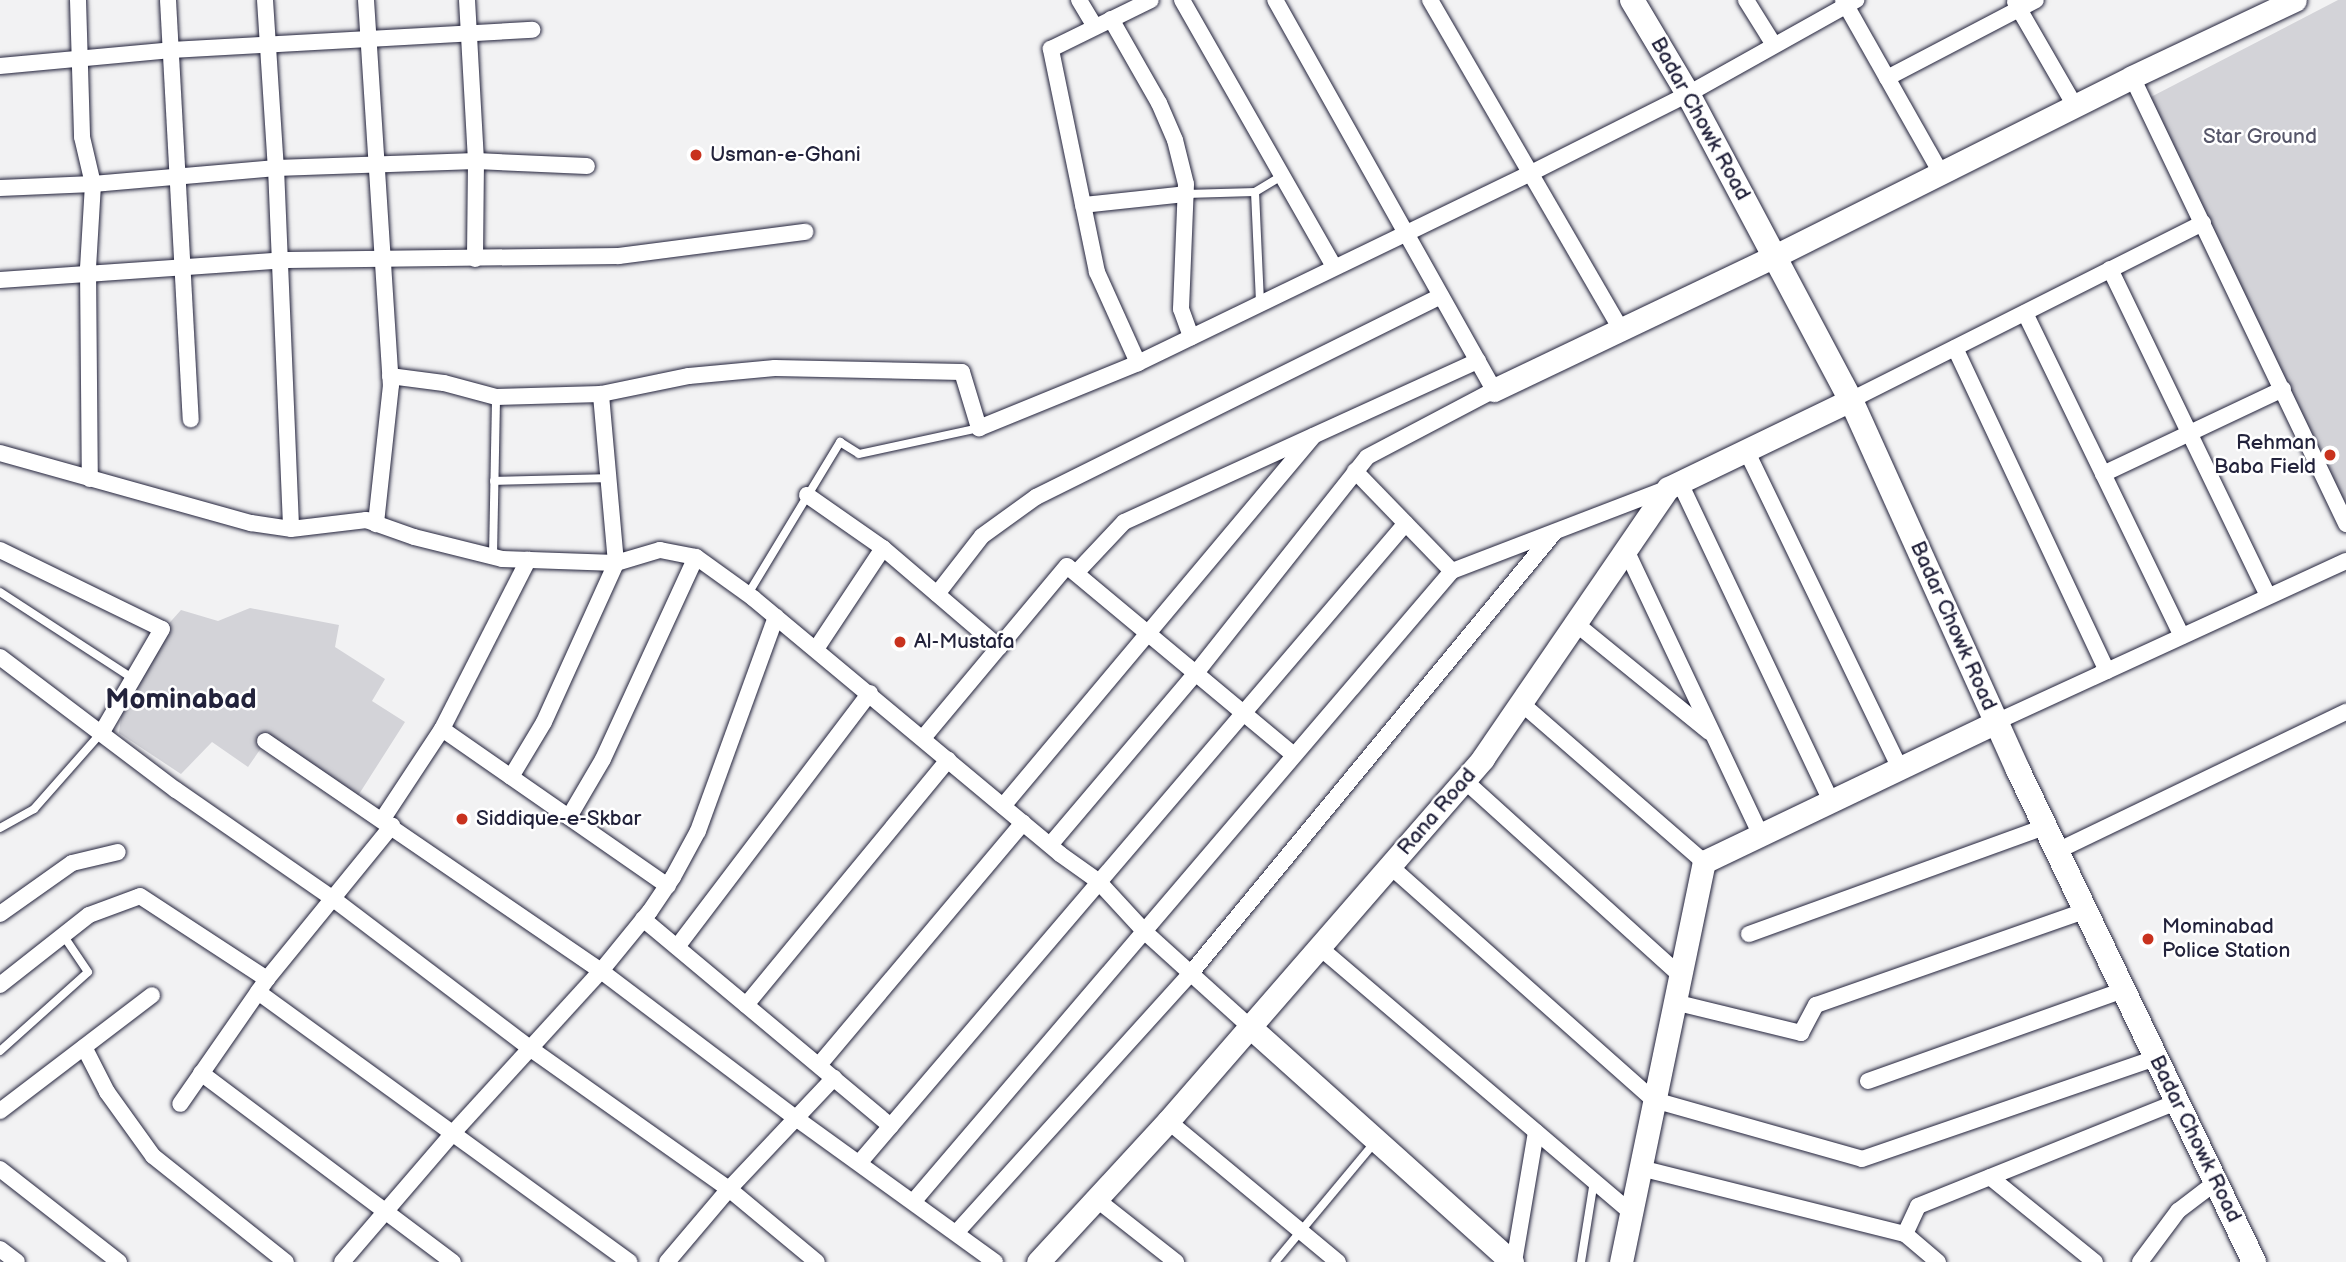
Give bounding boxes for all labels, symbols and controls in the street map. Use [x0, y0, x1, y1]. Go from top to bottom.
street label: Badar Chowk Road [1645, 33, 1755, 205]
park label: Star Ground [2203, 124, 2317, 150]
place label: Usman-e-Ghani [710, 142, 861, 168]
marker: Usman-e-Ghani [688, 147, 704, 163]
place label: Rehman Baba Field [2214, 430, 2316, 480]
marker: Rehman Baba Field [2322, 447, 2338, 463]
street label: Badar Chowk Road [1904, 537, 2002, 715]
place label: Al-Mustafa [914, 629, 1015, 655]
marker: Al-Mustafa [892, 634, 908, 650]
district label: Mominabad [105, 683, 257, 717]
street label: Rana Road [1392, 763, 1482, 861]
place label: Siddique-e-Skbar [476, 806, 641, 832]
marker: Siddique-e-Skbar [454, 811, 470, 827]
place label: Mominabad Police Station [2162, 914, 2291, 964]
marker: Mominabad Police Station [2140, 931, 2156, 947]
street label: Badar Chowk Road [2144, 1051, 2246, 1227]

